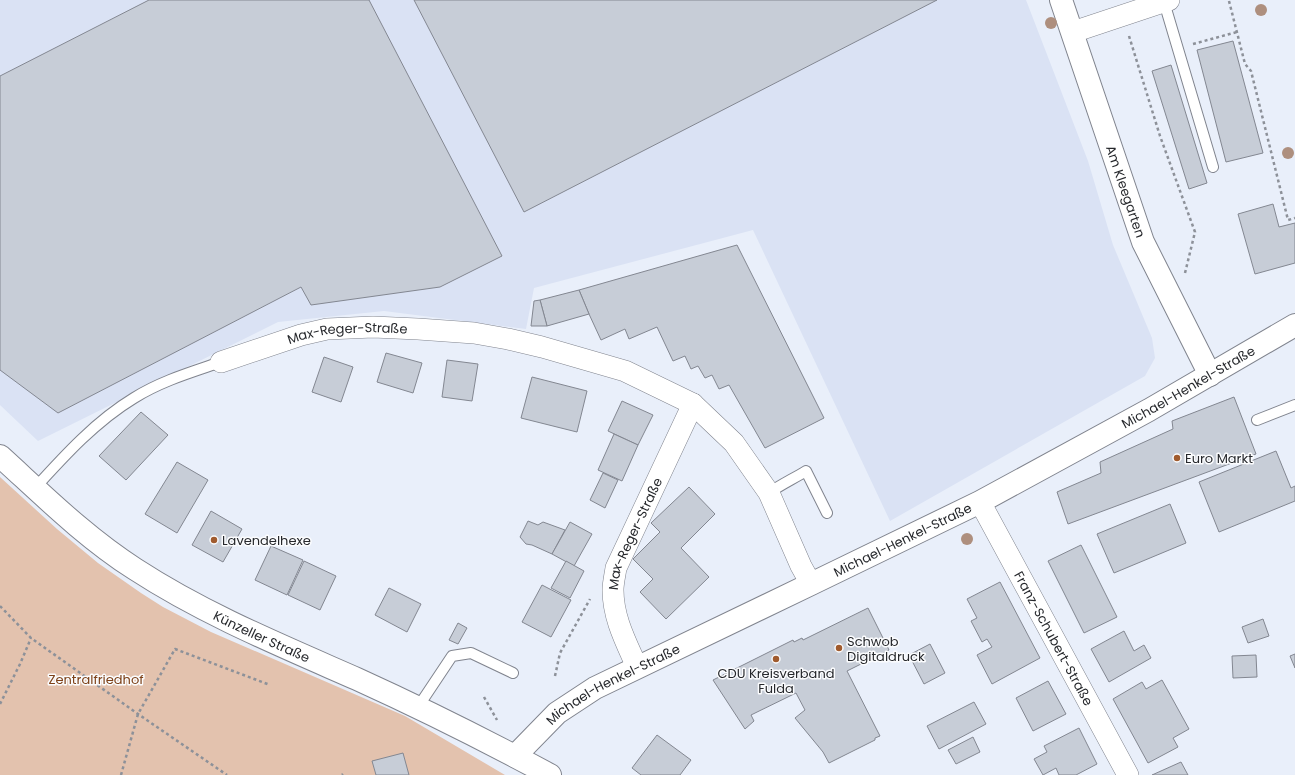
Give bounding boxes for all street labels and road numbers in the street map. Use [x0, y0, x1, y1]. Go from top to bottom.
street label: Am Kleegarten [1101, 143, 1150, 240]
street label: Max-Reger-Straße [285, 318, 408, 349]
street label: Michael-Henkel-Straße [1118, 341, 1259, 433]
street label: Max-Reger-Straße [604, 474, 667, 591]
street label: Michael-Henkel-Straße [830, 498, 975, 582]
street label: Franz-Schubert-Straße [1009, 568, 1098, 709]
street label: Künzeller Straße [210, 606, 313, 667]
street label: Michael-Henkel-Straße [542, 640, 683, 729]

